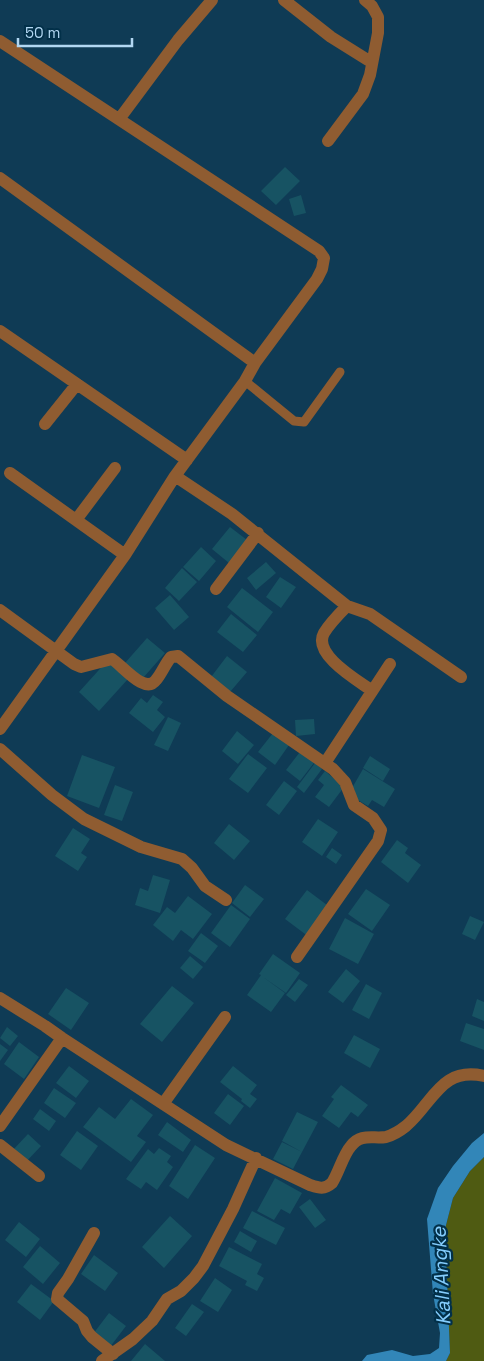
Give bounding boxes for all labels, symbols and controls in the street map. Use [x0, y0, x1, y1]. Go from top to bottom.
scale bar [18, 15, 131, 47]
text: 50 m [25, 23, 60, 42]
water label: Kali Angke [425, 1225, 457, 1326]

